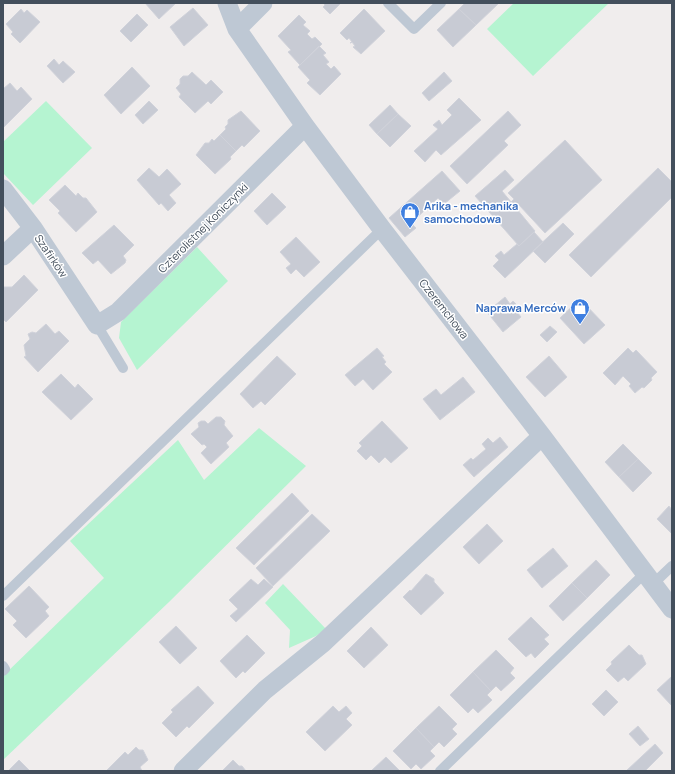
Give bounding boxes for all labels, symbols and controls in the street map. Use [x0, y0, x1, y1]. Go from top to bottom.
street label: Czterolistnej Koniczynki [154, 179, 251, 276]
place label: Arika - mechanika samochodowa [424, 198, 518, 226]
shop icon: Arika - mechanika samochodowa [399, 201, 421, 229]
street label: Szafirków [31, 231, 72, 281]
street label: Czeremchowa [416, 276, 473, 342]
shop icon: Naprawa Merców [569, 297, 591, 325]
place label: Naprawa Merców [476, 300, 566, 315]

